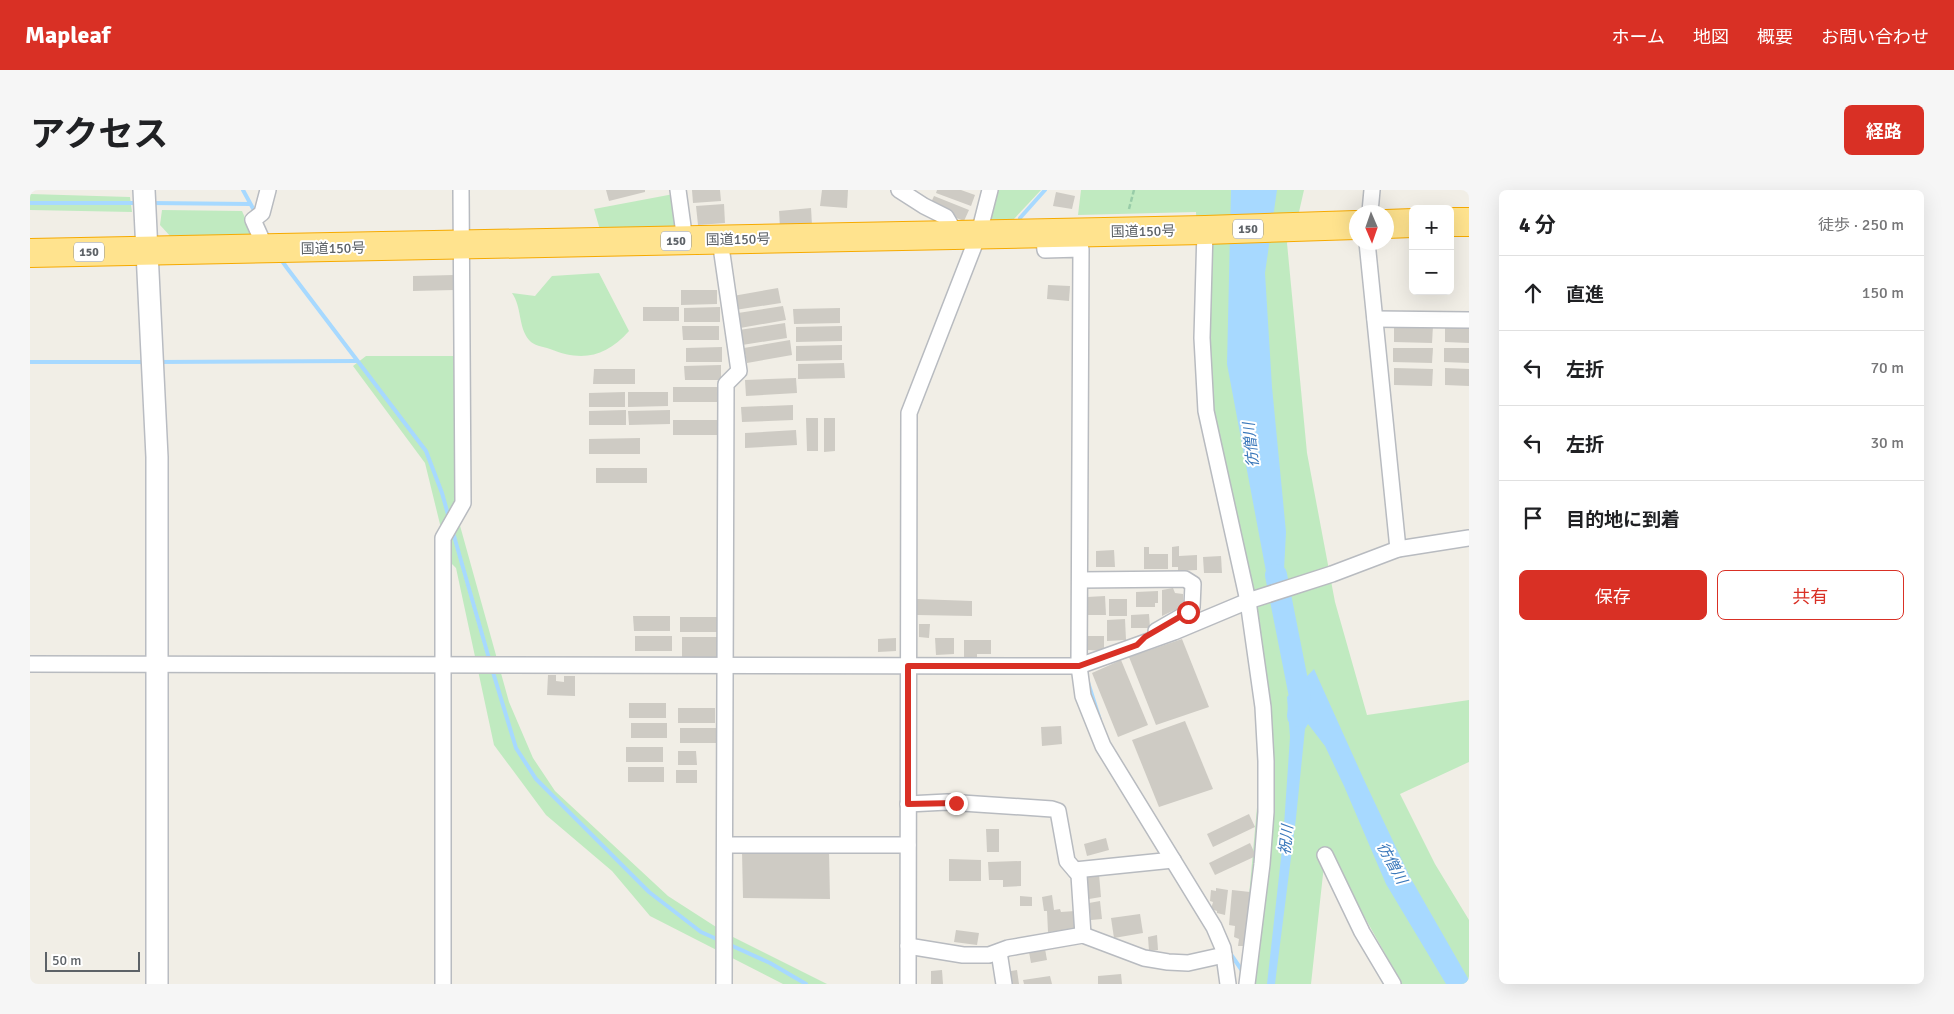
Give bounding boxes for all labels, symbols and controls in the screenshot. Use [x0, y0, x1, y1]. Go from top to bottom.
text: Mapleaf [25, 20, 110, 50]
text: ホーム [1612, 26, 1665, 48]
text: 地図 [1693, 26, 1729, 48]
text: 概要 [1757, 26, 1793, 48]
text: お問い合わせ [1821, 26, 1929, 48]
button: 経路 [1844, 105, 1924, 155]
text: アクセス [30, 113, 168, 156]
north arrow [1349, 205, 1394, 250]
map controls [1409, 205, 1454, 295]
button: + [1409, 205, 1454, 250]
text: 4 分 [1519, 212, 1556, 238]
text: 徒歩 · 250 m [1818, 215, 1904, 235]
road number: 150 [1233, 220, 1263, 238]
street label: 国道150号 [1111, 222, 1175, 241]
street label: 国道150号 [706, 230, 770, 249]
road number: 150 [661, 231, 691, 250]
street label: 国道150号 [301, 239, 365, 258]
road number: 150 [74, 242, 104, 262]
button: − [1409, 250, 1454, 295]
icon: ahead [1519, 279, 1547, 307]
text: 直進 [1566, 283, 1604, 307]
text: 150 m [1862, 283, 1904, 303]
icon: left [1519, 354, 1547, 382]
text: 左折 [1566, 358, 1604, 382]
text: 70 m [1870, 358, 1904, 378]
water label: 彷僧川 [1239, 420, 1262, 468]
icon: left [1519, 429, 1547, 457]
text: 左折 [1566, 433, 1604, 457]
text: 30 m [1870, 433, 1904, 453]
icon: arrive [1519, 504, 1547, 532]
text: 目的地に到着 [1566, 508, 1680, 532]
button: 保存 [1519, 570, 1707, 620]
button: 共有 [1717, 570, 1904, 620]
route start [1177, 601, 1200, 624]
route end [945, 792, 968, 815]
water label: 祝川 [1275, 822, 1297, 856]
water label: 彷僧川 [1373, 839, 1412, 889]
scale bar [45, 949, 140, 972]
text: 50 m [52, 952, 81, 969]

